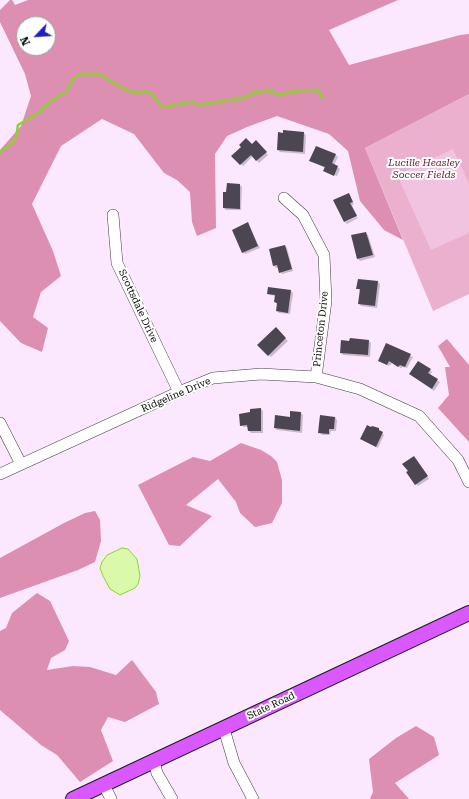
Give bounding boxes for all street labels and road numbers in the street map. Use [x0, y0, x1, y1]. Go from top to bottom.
street label: Scottsdale Drive [116, 267, 160, 345]
street label: Princeton Drive [311, 291, 331, 367]
street label: Ridgeline Drive [139, 375, 213, 415]
street label: State Road [245, 690, 297, 722]

